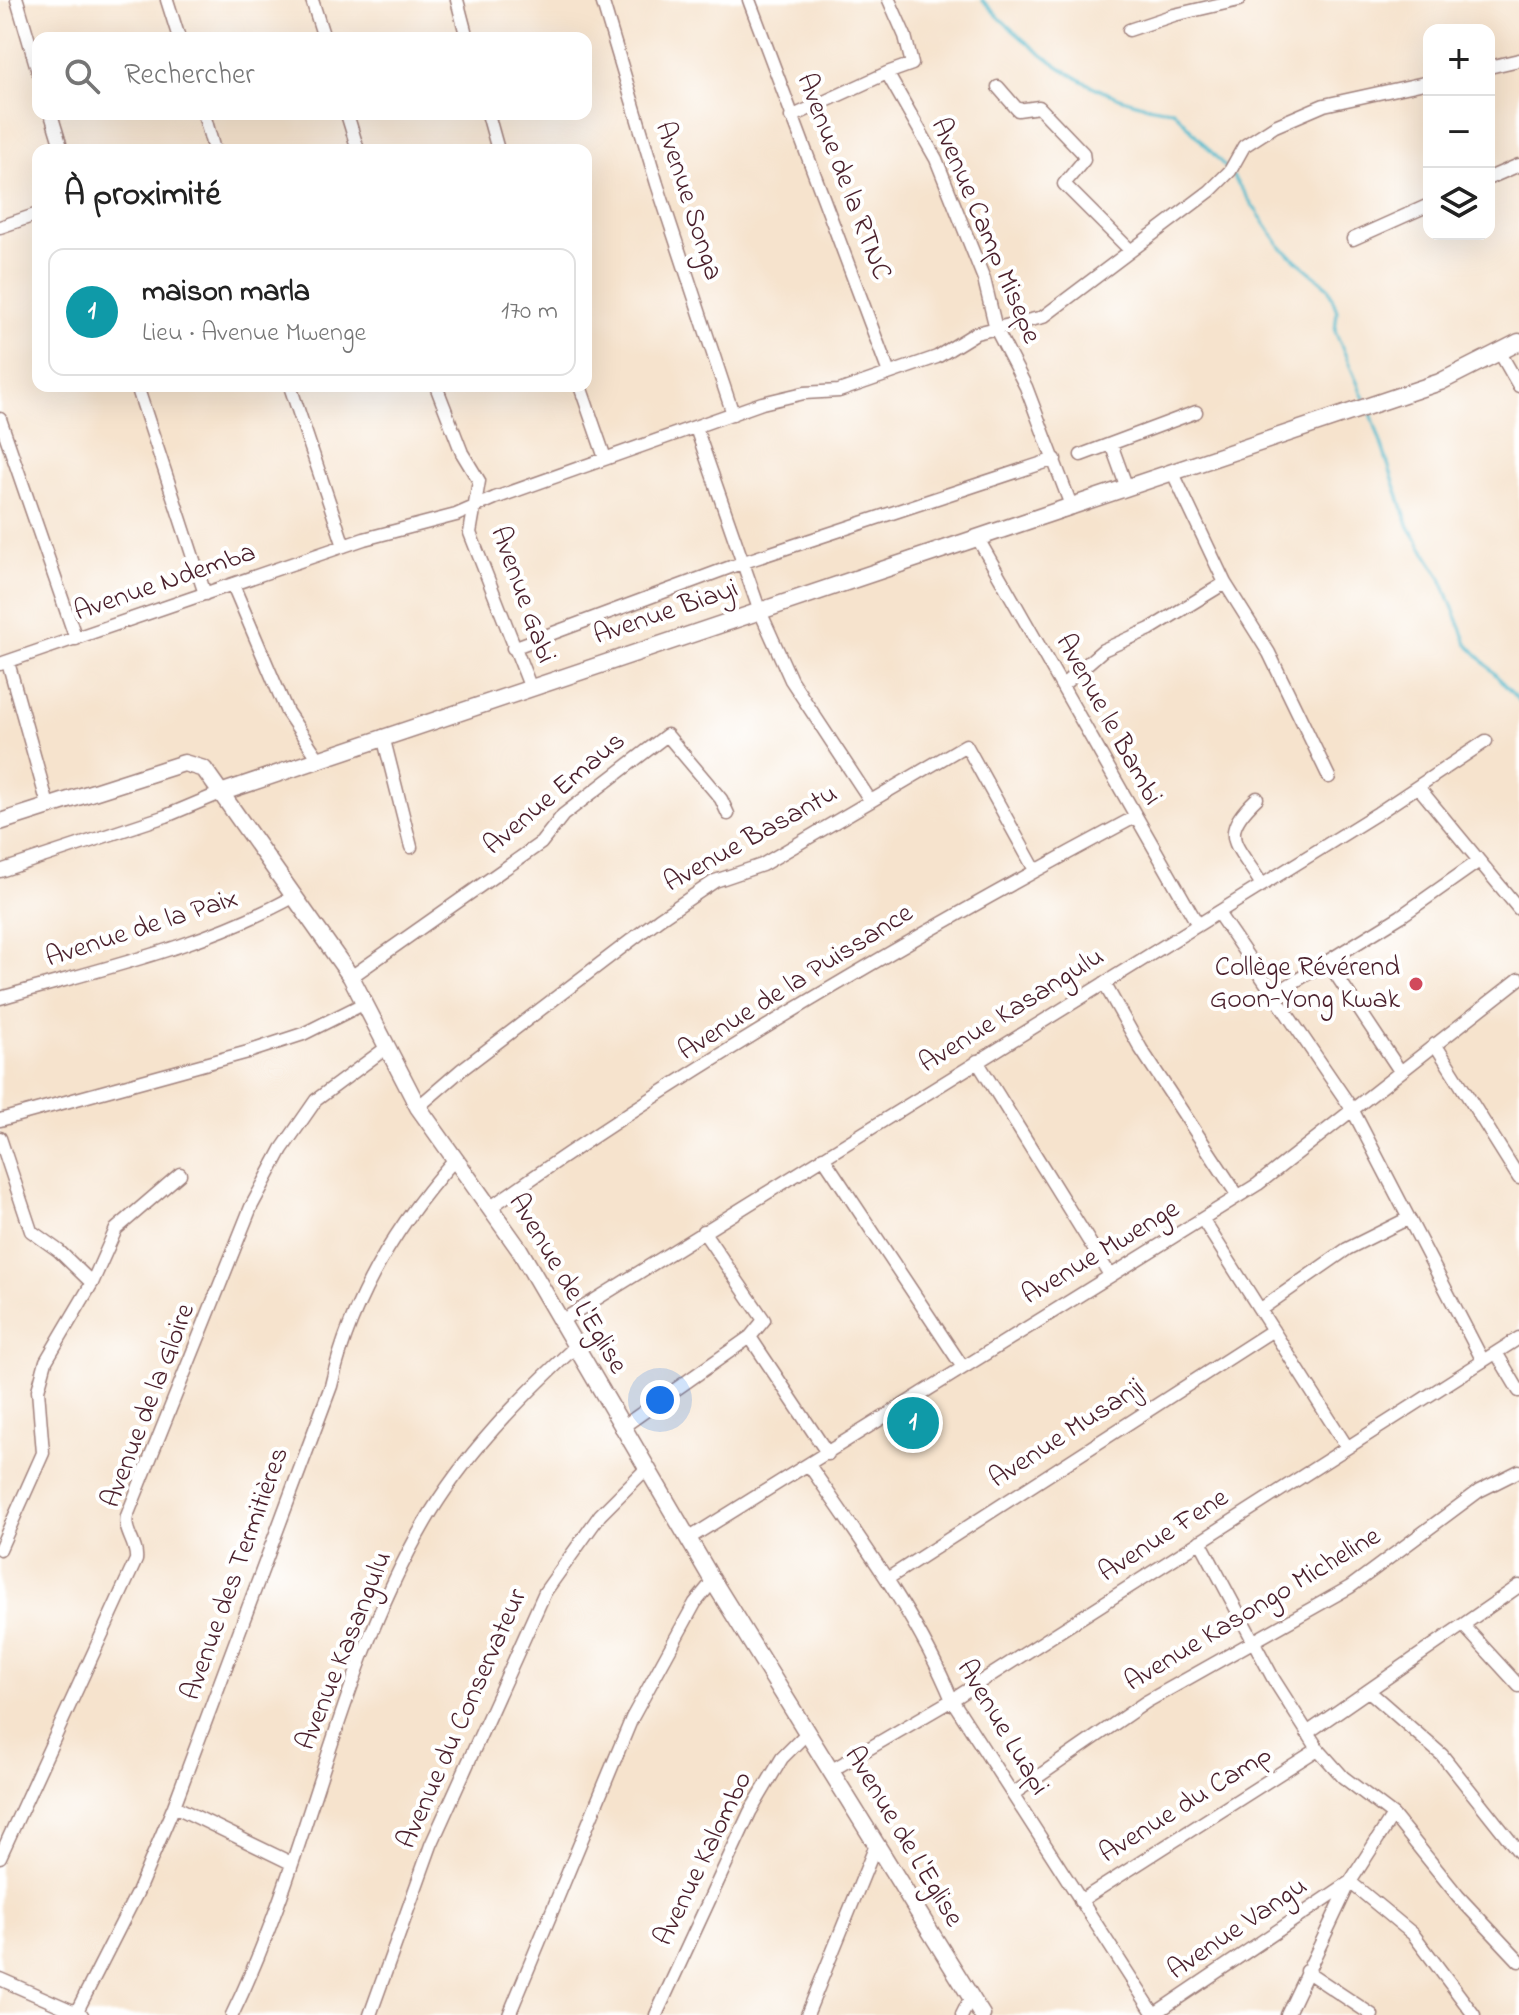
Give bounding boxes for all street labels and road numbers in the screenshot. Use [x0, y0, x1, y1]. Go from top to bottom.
street label: Avenue de la RTNC [785, 68, 901, 286]
street label: Avenue Camp Misepe [919, 112, 1051, 351]
street label: Avenue Songa [643, 116, 733, 286]
street label: Avenue Gabi [478, 521, 566, 669]
street label: Avenue Ndemba [69, 533, 261, 633]
street label: Avenue Biayi [588, 569, 744, 657]
street label: Avenue le Bambi [1044, 627, 1172, 813]
street label: Avenue Emaus [475, 722, 635, 866]
street label: Avenue Basantu [657, 774, 845, 904]
street label: Avenue de la Paix [41, 879, 243, 979]
street label: Avenue de la Puissance [670, 894, 922, 1072]
street label: Avenue Kasangulu [911, 938, 1113, 1084]
street label: Avenue de L'Eglise [497, 1186, 637, 1382]
street label: Avenue Mwenge [1014, 1189, 1188, 1316]
street label: Avenue de la Gloire [91, 1297, 207, 1514]
street label: Avenue Musanji [981, 1368, 1153, 1500]
street label: Avenue des Termitières [171, 1442, 301, 1706]
street label: Avenue Fene [1091, 1478, 1238, 1593]
street label: Avenue Kasongo Micheline [1117, 1517, 1389, 1703]
street label: Avenue Kasangulu [286, 1545, 404, 1757]
street label: Avenue du Conservateur [387, 1582, 539, 1856]
street label: Avenue Luapi [945, 1652, 1059, 1804]
street label: Avenue du Camp [1092, 1735, 1280, 1875]
street label: Avenue de L'Eglise [833, 1739, 973, 1935]
street label: Avenue Kalombo [644, 1765, 764, 1953]
street label: Avenue Vangu [1160, 1867, 1316, 1991]

